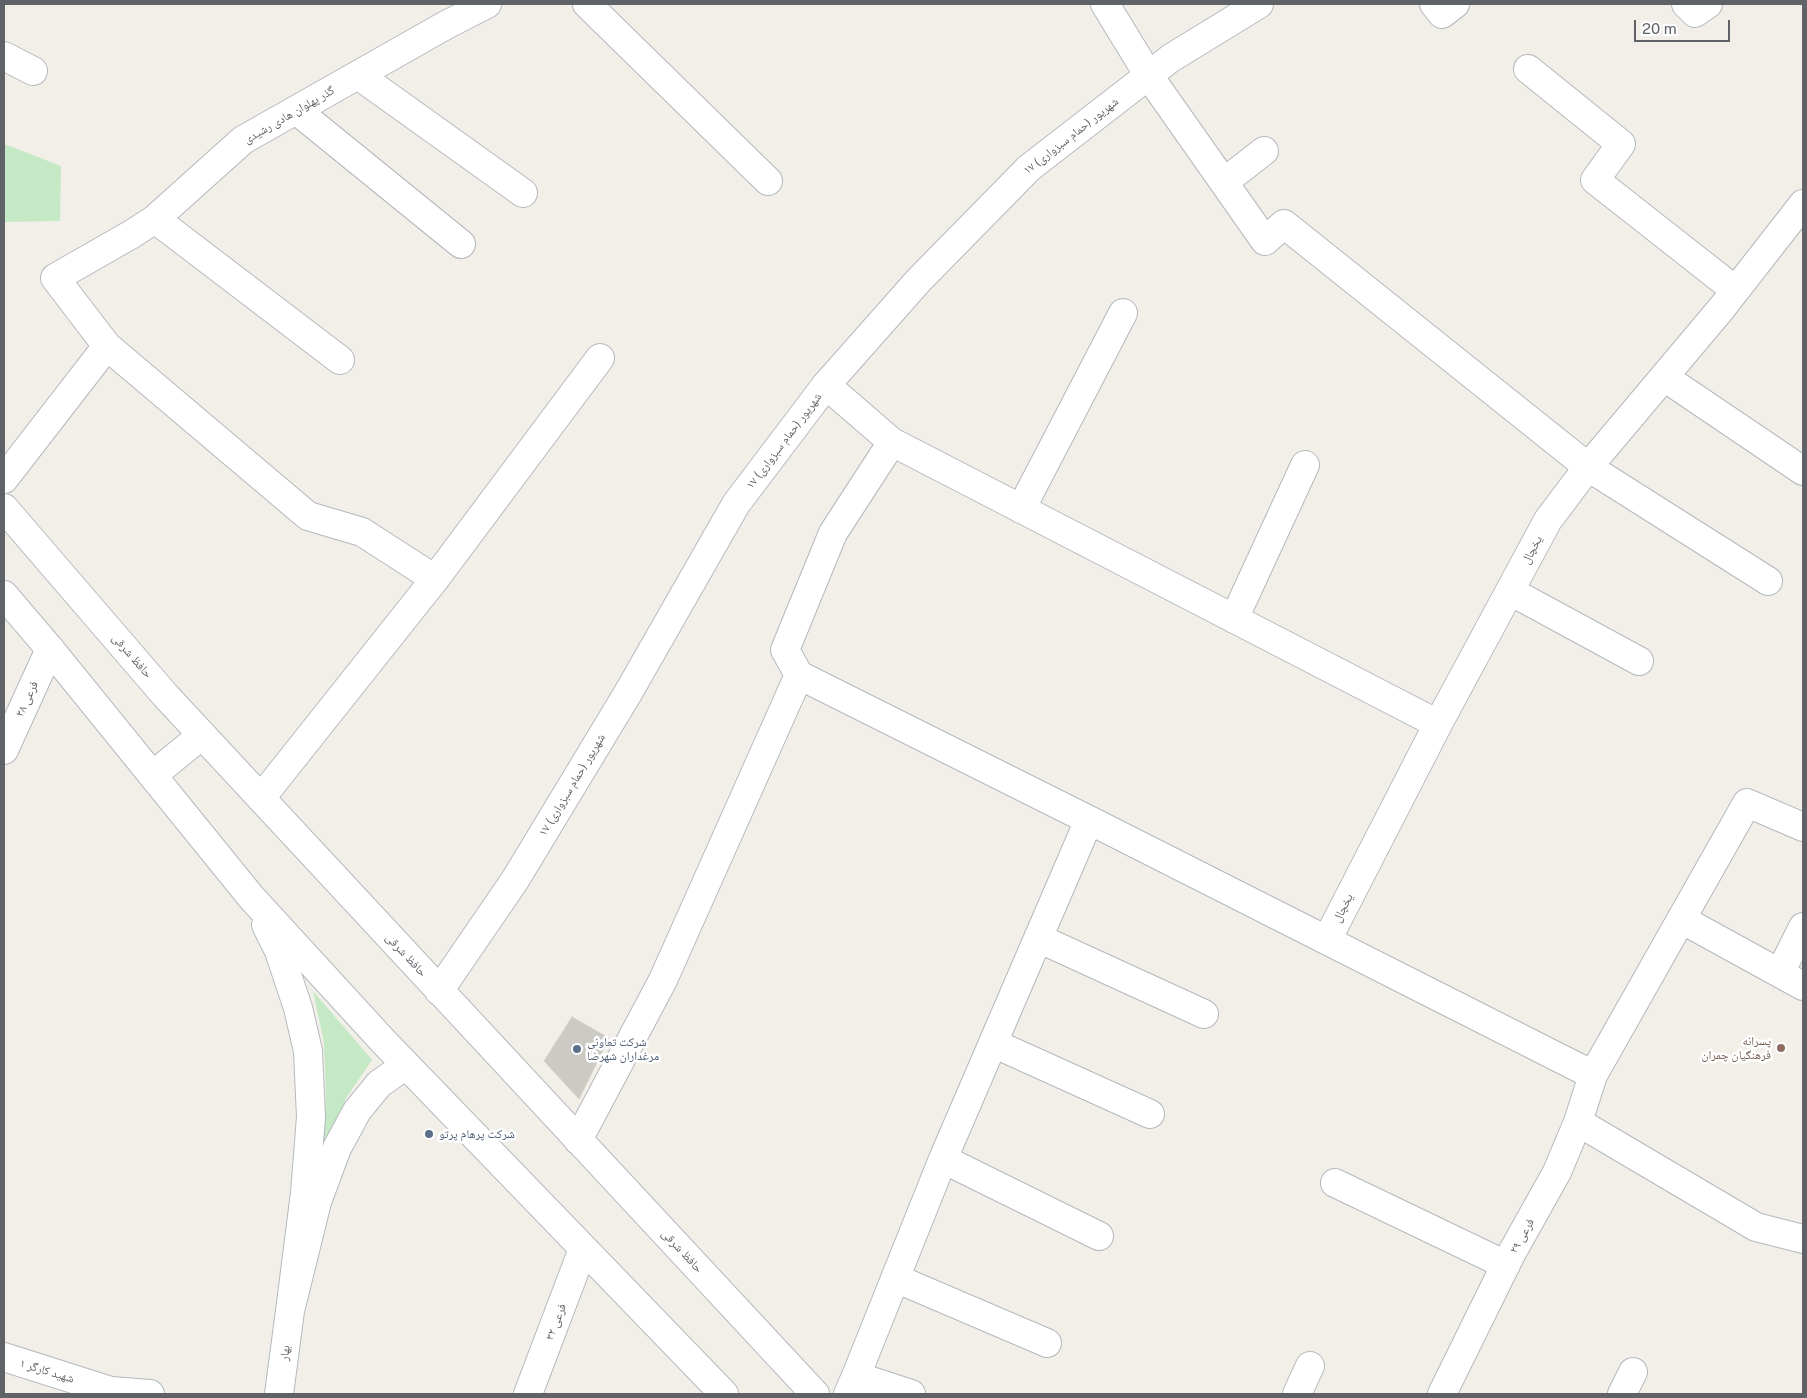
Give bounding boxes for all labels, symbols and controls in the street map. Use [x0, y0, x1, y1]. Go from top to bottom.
scale bar [1637, 10, 1733, 42]
text: 20 m [1642, 20, 1677, 37]
street label: گذر پهلوان هادی رشیدی [241, 83, 337, 147]
street label: ۱۷ شهریور (حمام سبزواری) [1021, 94, 1121, 178]
street label: ۱۷ شهریور (حمام سبزواری) [743, 390, 825, 492]
street label: یخچال [1519, 533, 1545, 567]
street label: حافظ شرقی [109, 631, 155, 681]
street label: فرعی ۲۸ [12, 679, 42, 719]
street label: ۱۷ شهریور (حمام سبزواری) [536, 731, 608, 839]
street label: یخچال [1330, 891, 1356, 925]
street label: حافظ شرقی [382, 930, 430, 980]
place label: پسرانه فرهنگیان چمران [1701, 1034, 1771, 1062]
place label: شرکت تعاونی مرغداران شهرضا [587, 1035, 659, 1063]
marker: پسرانه فرهنگیان چمران [1775, 1042, 1787, 1054]
marker: شرکت تعاونی مرغداران شهرضا [571, 1043, 583, 1055]
place label: شرکت پرهام پرتو [439, 1127, 515, 1141]
marker: شرکت پرهام پرتو [423, 1128, 435, 1140]
street label: فرعی ۲۹ [1507, 1216, 1537, 1256]
street label: حافظ شرقی [658, 1226, 706, 1276]
street label: فرعی ۳۲ [542, 1302, 570, 1342]
street label: بهار [277, 1344, 293, 1362]
street label: ۱ شهید کارگر [18, 1356, 76, 1386]

